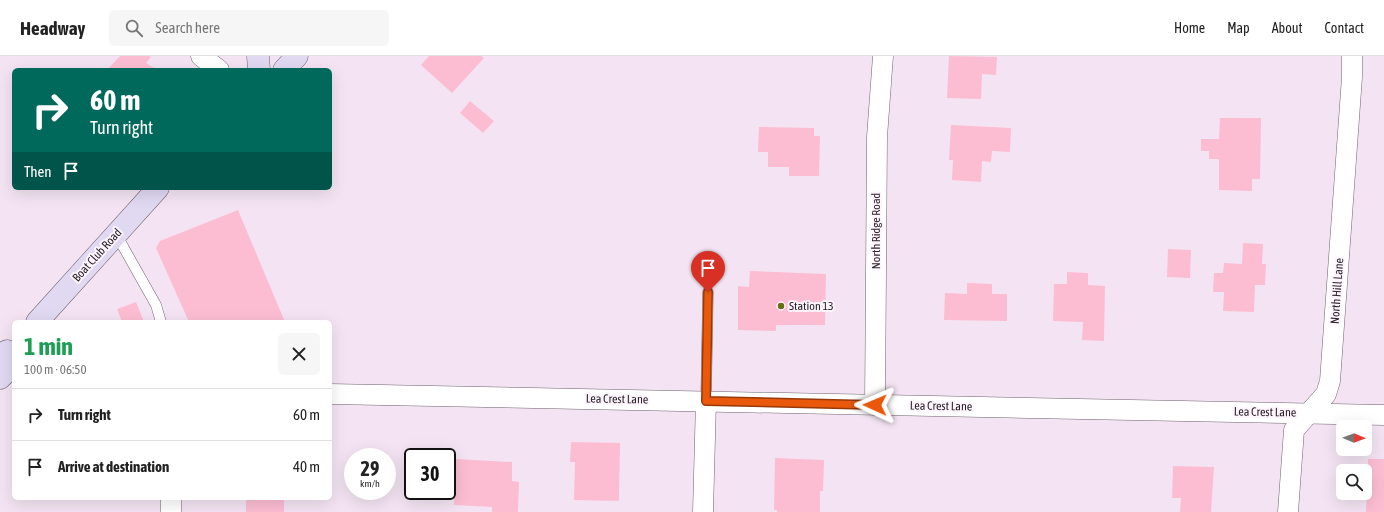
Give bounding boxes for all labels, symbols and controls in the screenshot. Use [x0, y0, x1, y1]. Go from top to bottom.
search box [109, 10, 389, 46]
text: Headway [20, 17, 85, 39]
icon: search [123, 17, 145, 39]
text: Search here [155, 19, 220, 36]
text: Home [1174, 20, 1205, 36]
text: Map [1227, 20, 1250, 36]
text: About [1272, 20, 1303, 36]
text: Contact [1325, 20, 1364, 36]
icon: right [24, 84, 76, 136]
text: 60 m [90, 84, 140, 116]
text: Turn right [90, 117, 153, 138]
icon: arrive [60, 160, 82, 182]
text: Then [24, 163, 52, 180]
street label: North Ridge Road [869, 193, 883, 269]
street label: Boat Club Road [70, 226, 124, 284]
pin [691, 251, 725, 292]
icon: arrive [697, 257, 719, 279]
street label: North Hill Lane [1328, 257, 1346, 325]
place label: Station 13 [789, 299, 834, 313]
marker: Station 13 [776, 301, 786, 311]
text: 1 min [24, 333, 73, 360]
button: close [278, 333, 320, 375]
text: 100 m · 06:50 [24, 362, 87, 377]
position arrow [854, 384, 896, 426]
street label: Lea Crest Lane [586, 391, 648, 407]
street label: Lea Crest Lane [910, 398, 972, 414]
icon: right [24, 404, 46, 426]
street label: Lea Crest Lane [1234, 404, 1296, 420]
text: Turn right [58, 406, 111, 423]
text: 60 m [293, 406, 320, 423]
north arrow [1336, 420, 1372, 456]
map controls [1336, 420, 1372, 500]
speed limit sign: 30 [404, 448, 456, 500]
icon: arrive [24, 456, 46, 478]
text: 29 [361, 457, 379, 480]
text: Arrive at destination [58, 458, 169, 475]
text: 40 m [293, 458, 320, 475]
button: search [1336, 464, 1372, 500]
text: km/h [360, 478, 380, 489]

